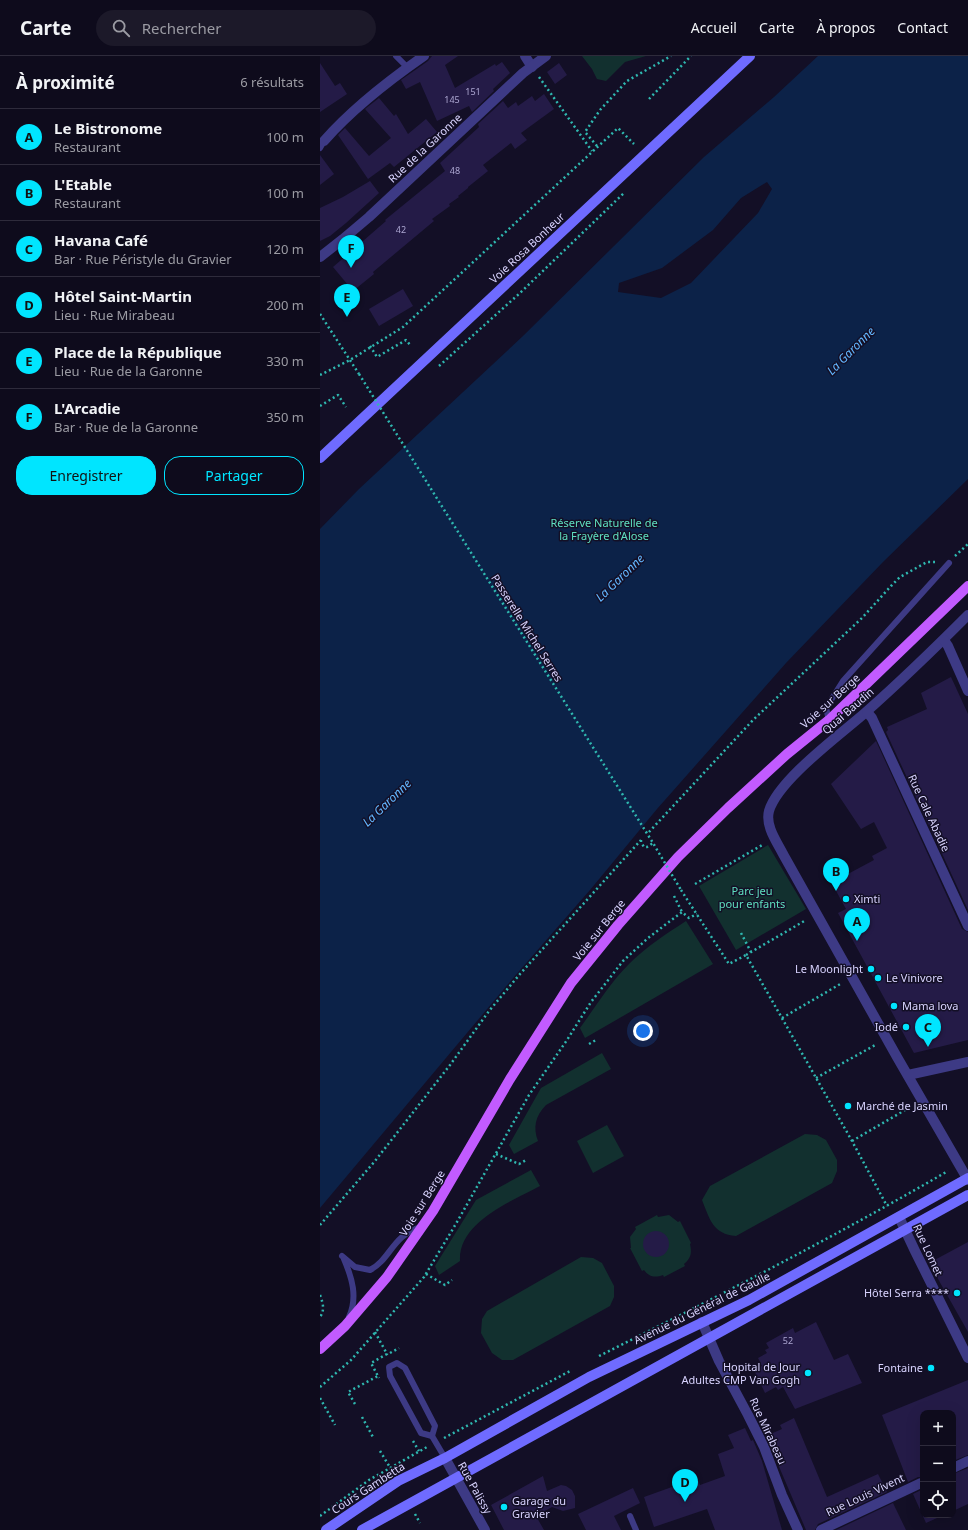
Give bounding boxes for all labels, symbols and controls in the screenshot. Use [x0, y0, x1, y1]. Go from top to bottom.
search box [96, 10, 376, 46]
text: Carte [20, 15, 72, 41]
icon: search [110, 17, 132, 39]
text: Rechercher [142, 18, 221, 38]
text: Accueil [691, 18, 737, 37]
text: Carte [759, 18, 794, 37]
text: À propos [816, 18, 875, 37]
text: Contact [897, 18, 948, 37]
text: À proximité [16, 71, 115, 94]
text: 6 résultats [240, 73, 304, 91]
house number: 151 [465, 85, 481, 98]
house number: 145 [444, 93, 460, 106]
street label: Rue de la Garonne [385, 110, 465, 186]
text: Le Bistronome [54, 118, 162, 138]
text: A [25, 128, 34, 146]
text: 100 m [266, 128, 304, 146]
text: Restaurant [54, 138, 121, 156]
house number: 48 [450, 164, 460, 177]
text: L'Etable [54, 174, 112, 194]
text: B [25, 184, 33, 202]
text: 100 m [266, 184, 304, 202]
text: Restaurant [54, 194, 121, 212]
street label: Voie Rosa Bonheur [486, 209, 568, 286]
house number: 42 [396, 223, 406, 236]
text: Havana Café [54, 230, 148, 250]
pin: F [338, 235, 364, 268]
text: C [25, 240, 33, 258]
text: 120 m [266, 240, 304, 258]
text: Bar · Rue Péristyle du Gravier [54, 250, 232, 268]
pin: E [334, 284, 360, 317]
text: Hôtel Saint-Martin [54, 286, 192, 306]
text: D [24, 296, 34, 314]
text: 200 m [266, 296, 304, 314]
text: Lieu · Rue Mirabeau [54, 306, 175, 324]
water label: La Garonne [823, 323, 879, 379]
text: Place de la République [54, 342, 222, 362]
text: E [25, 352, 33, 370]
text: 330 m [266, 352, 304, 370]
text: Lieu · Rue de la Garonne [54, 362, 202, 380]
text: L'Arcadie [54, 398, 121, 418]
text: F [25, 408, 33, 426]
text: 350 m [266, 408, 304, 426]
text: Bar · Rue de la Garonne [54, 418, 198, 436]
button: Enregistrer [16, 456, 156, 495]
button: Partager [164, 456, 304, 495]
park label: Réserve Naturelle de la Frayère d'Alose [550, 515, 658, 543]
water label: La Garonne [592, 550, 648, 605]
street label: Passerelle Michel Serres [488, 571, 567, 684]
street label: Voie sur Berge [797, 670, 863, 731]
street label: Quai Baudin [819, 684, 877, 737]
street label: Rue Cale Abadie [905, 772, 954, 854]
water label: La Garonne [359, 775, 415, 830]
pin: B [823, 858, 849, 891]
park label: Parc jeu pour enfants [719, 883, 785, 911]
place label: Ximti [854, 891, 880, 906]
marker: Ximti [841, 894, 851, 904]
street label: Voie sur Berge [569, 896, 628, 964]
pin: A [844, 908, 870, 941]
place label: Le Moonlight [795, 961, 863, 976]
marker: Le Moonlight [866, 964, 876, 974]
place label: Le Vinivore [886, 970, 943, 985]
marker: Le Vinivore [873, 973, 883, 983]
place label: Mama lova [902, 998, 959, 1013]
marker: Mama lova [889, 1001, 899, 1011]
pin: C [915, 1014, 941, 1047]
place label: Iodé [875, 1019, 898, 1034]
your location [633, 1021, 653, 1041]
marker: Iodé [901, 1022, 911, 1032]
place label: Marché de Jasmin [856, 1098, 948, 1113]
marker: Marché de Jasmin [843, 1101, 853, 1111]
street label: Voie sur Berge [395, 1167, 448, 1239]
street label: Rue Lomet [910, 1221, 947, 1278]
street label: Avenue du Général de Gaulle [631, 1268, 772, 1347]
place label: Hôtel Serra **** [864, 1285, 949, 1300]
marker: Hôtel Serra **** [952, 1288, 962, 1298]
house number: 52 [783, 1334, 793, 1347]
place label: Hopital de Jour Adultes CMP Van Gogh [681, 1359, 800, 1387]
place label: Fontaine [878, 1360, 923, 1375]
marker: Fontaine [926, 1363, 936, 1373]
marker: Hopital de Jour Adultes CMP Van Gogh [803, 1368, 813, 1378]
street label: Rue Mirabeau [746, 1395, 790, 1467]
map controls [920, 1410, 956, 1518]
button: + [920, 1410, 956, 1446]
button: − [920, 1446, 956, 1482]
street label: Cours Gambetta [328, 1458, 407, 1517]
street label: Rue Palissy [455, 1459, 496, 1517]
pin: D [672, 1469, 698, 1502]
street label: Rue Louis Vivent [823, 1470, 906, 1519]
button: locate [920, 1482, 956, 1518]
place label: Garage du Gravier [512, 1493, 566, 1521]
marker: Garage du Gravier [499, 1502, 509, 1512]

